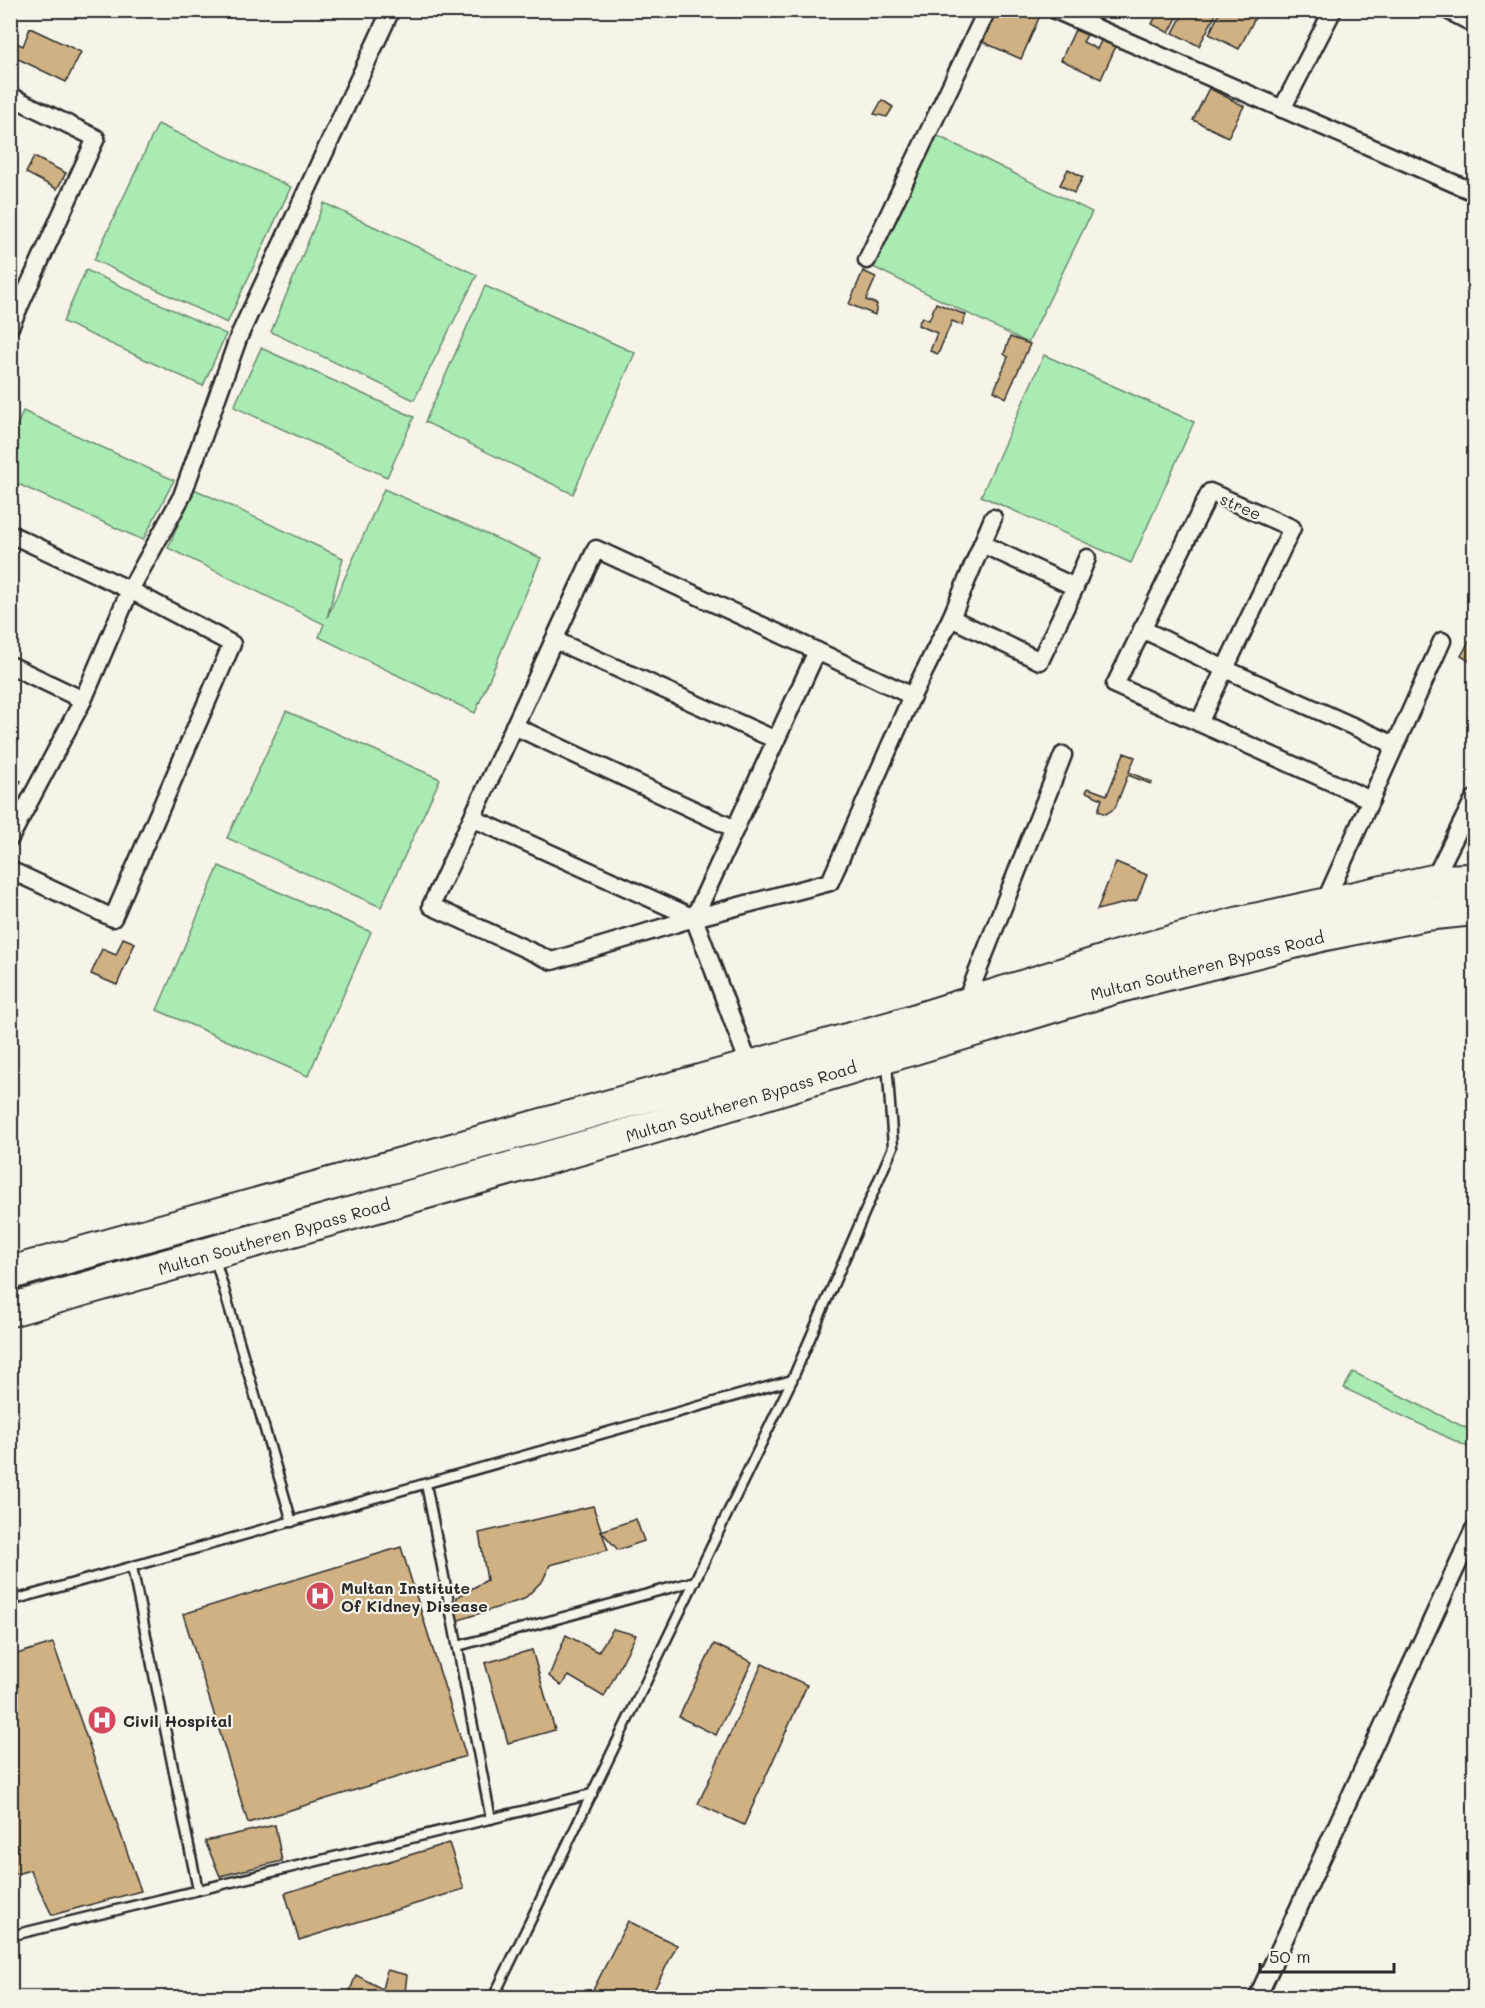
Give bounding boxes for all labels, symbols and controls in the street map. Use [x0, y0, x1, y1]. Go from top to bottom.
street label: stree [1217, 488, 1265, 524]
street label: Multan Southeren Bypass Road [1088, 926, 1326, 1004]
street label: Multan Southeren Bypass Road [623, 1056, 859, 1146]
street label: Multan Southeren Bypass Road [156, 1193, 392, 1279]
place label: Multan Institute Of Kidney Disease [341, 1577, 488, 1616]
hospital icon: Multan Institute Of Kidney Disease [304, 1580, 336, 1612]
hospital icon: Civil Hospital [86, 1704, 118, 1736]
place label: Civil Hospital [123, 1710, 232, 1731]
scale bar [1260, 1936, 1394, 1974]
text: 50 m [1269, 1944, 1311, 1968]

